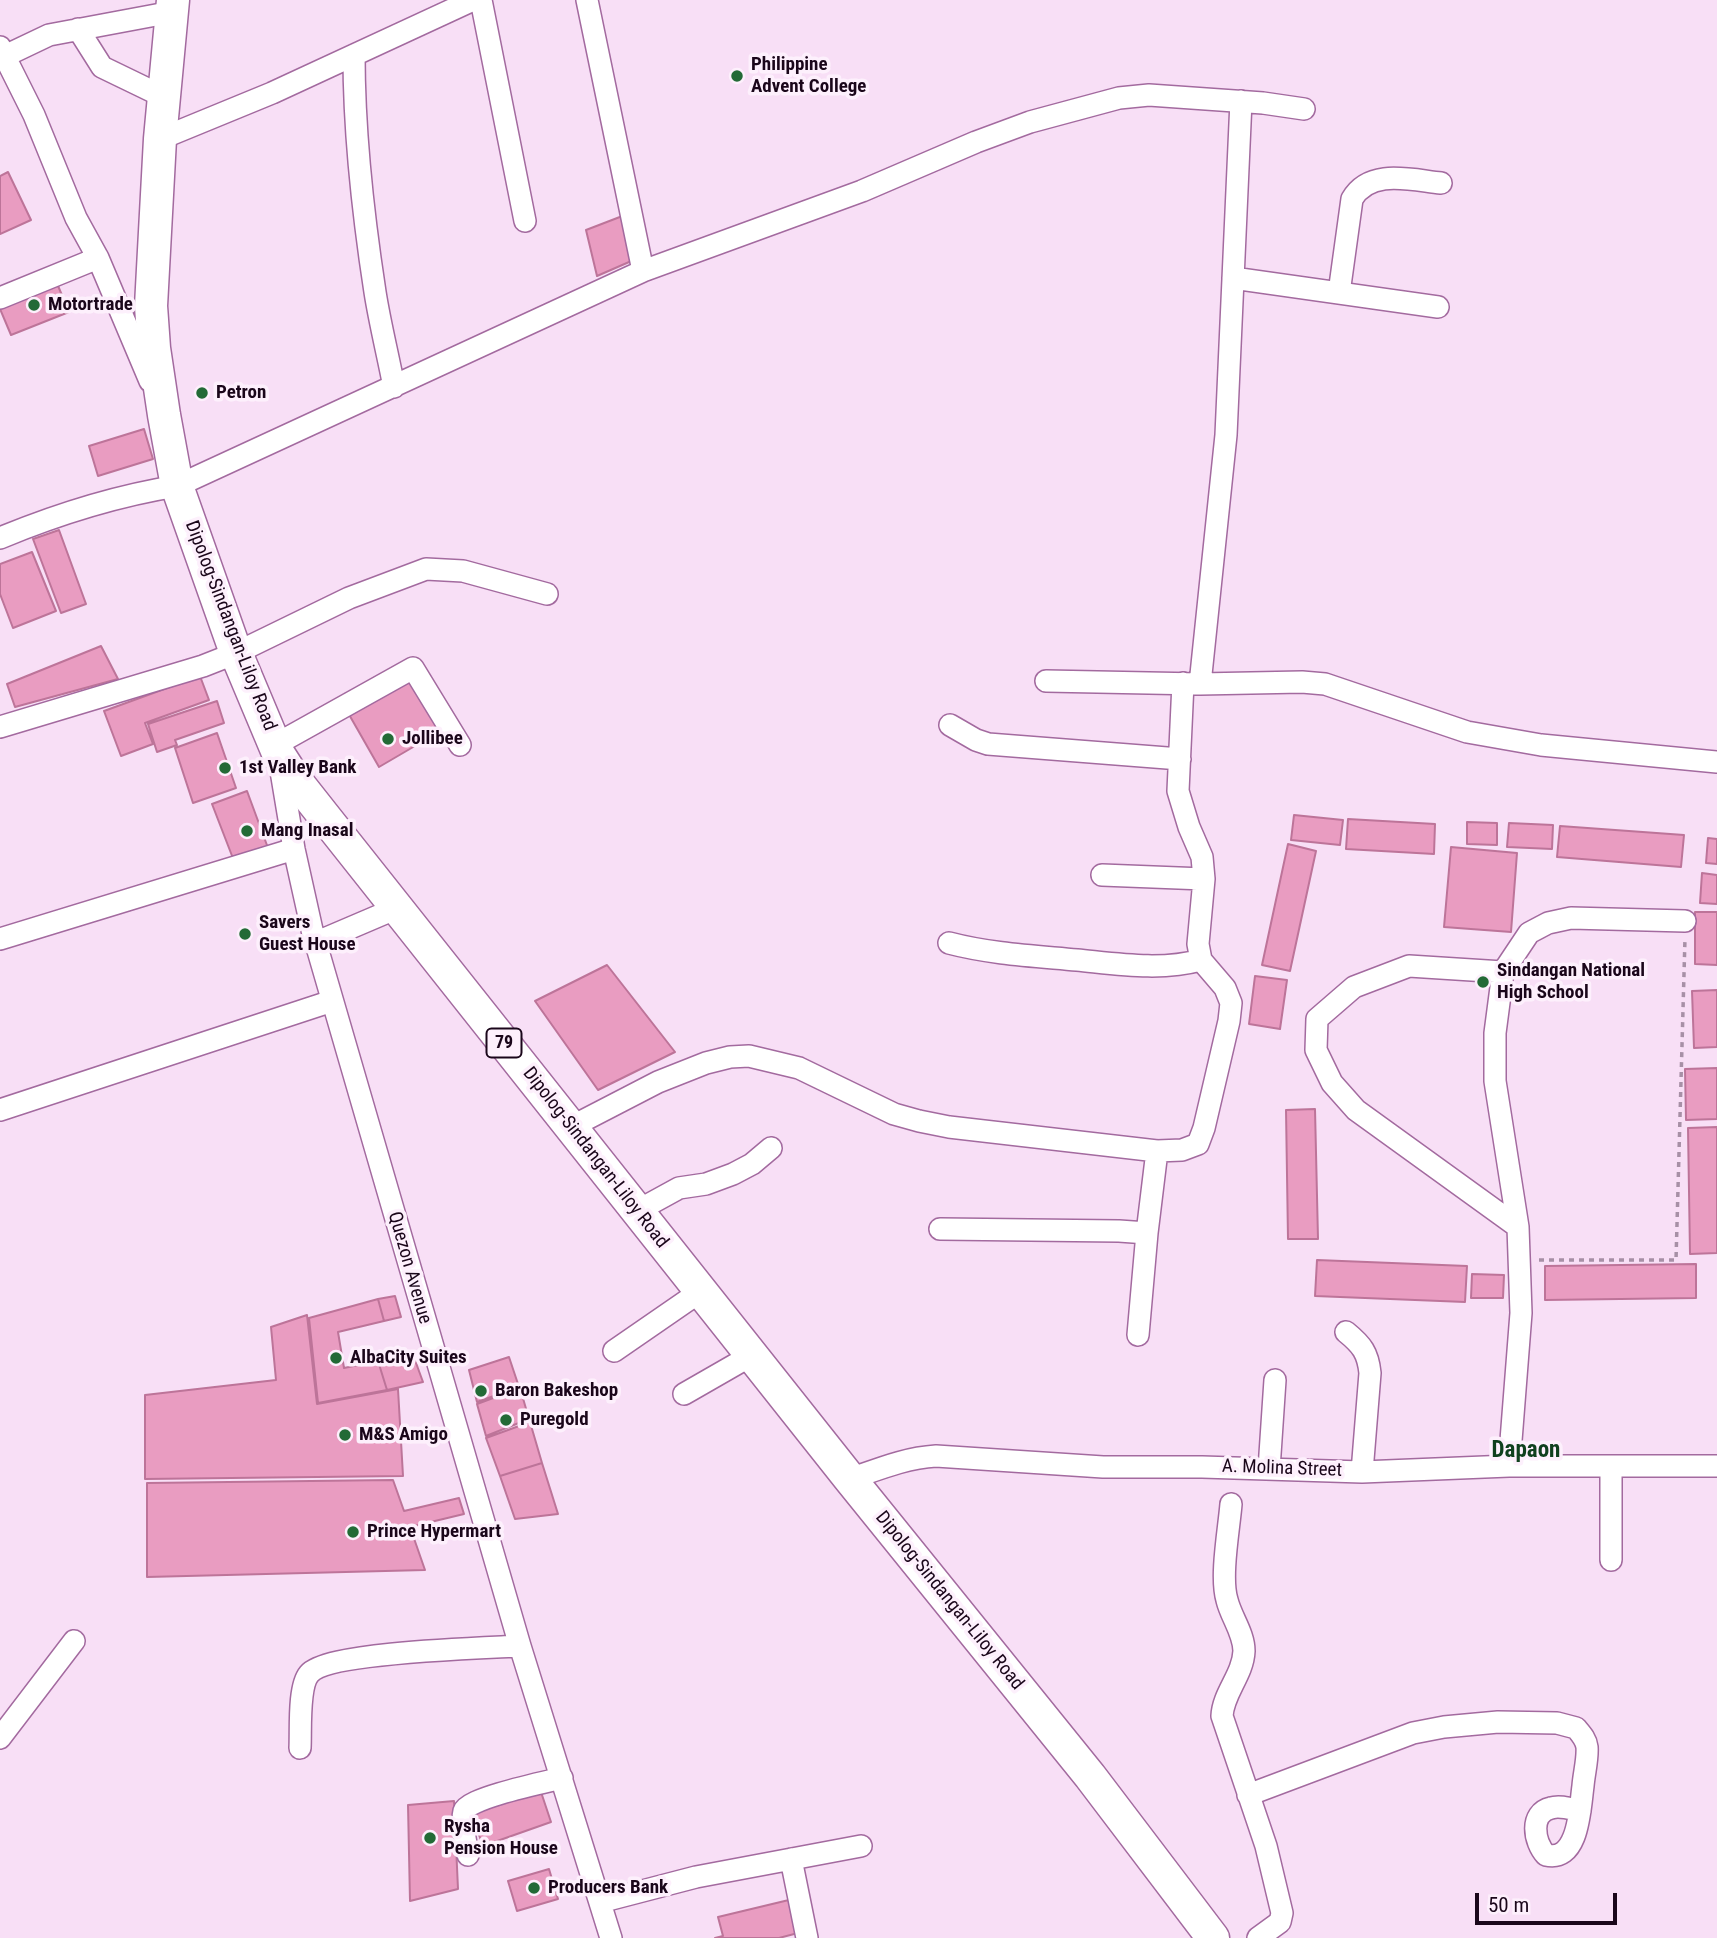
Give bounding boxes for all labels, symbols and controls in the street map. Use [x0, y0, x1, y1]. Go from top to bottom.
place label: Philippine Advent College [751, 54, 866, 98]
marker: Philippine Advent College [729, 68, 745, 84]
place label: Motortrade [48, 294, 133, 316]
marker: Motortrade [26, 297, 42, 313]
place label: Petron [216, 382, 266, 404]
marker: Petron [194, 385, 210, 401]
street label: Dipolog-Sindangan-Liloy Road [179, 518, 281, 734]
place label: Jollibee [402, 728, 463, 750]
marker: Jollibee [380, 731, 396, 747]
place label: 1st Valley Bank [239, 757, 356, 779]
marker: 1st Valley Bank [217, 760, 233, 776]
place label: Mang Inasal [261, 820, 353, 842]
marker: Mang Inasal [239, 823, 255, 839]
place label: Savers Guest House [259, 912, 356, 956]
marker: Savers Guest House [237, 926, 253, 942]
place label: Sindangan National High School [1497, 960, 1645, 1004]
marker: Sindangan National High School [1475, 974, 1491, 990]
road number: 79 [486, 1028, 522, 1058]
street label: Dipolog-Sindangan-Liloy Road [517, 1063, 673, 1253]
street label: Quezon Avenue [382, 1209, 436, 1327]
place label: AlbaCity Suites [350, 1347, 467, 1369]
marker: AlbaCity Suites [328, 1350, 344, 1366]
place label: Baron Bakeshop [495, 1380, 618, 1402]
marker: Baron Bakeshop [473, 1383, 489, 1399]
place label: Puregold [520, 1409, 589, 1431]
marker: Puregold [498, 1412, 514, 1428]
place label: M&S Amigo [359, 1424, 448, 1446]
marker: M&S Amigo [337, 1427, 353, 1443]
district label: Dapaon [1492, 1437, 1560, 1465]
street label: A. Molina Street [1222, 1456, 1342, 1482]
street label: Dipolog-Sindangan-Liloy Road [870, 1507, 1028, 1695]
place label: Prince Hypermart [367, 1521, 501, 1543]
marker: Prince Hypermart [345, 1524, 361, 1540]
place label: Rysha Pension House [444, 1816, 558, 1860]
marker: Rysha Pension House [422, 1830, 438, 1846]
place label: Producers Bank [548, 1877, 668, 1899]
scale bar [1479, 1878, 1621, 1922]
marker: Producers Bank [526, 1880, 542, 1896]
text: 50 m [1488, 1893, 1529, 1917]

